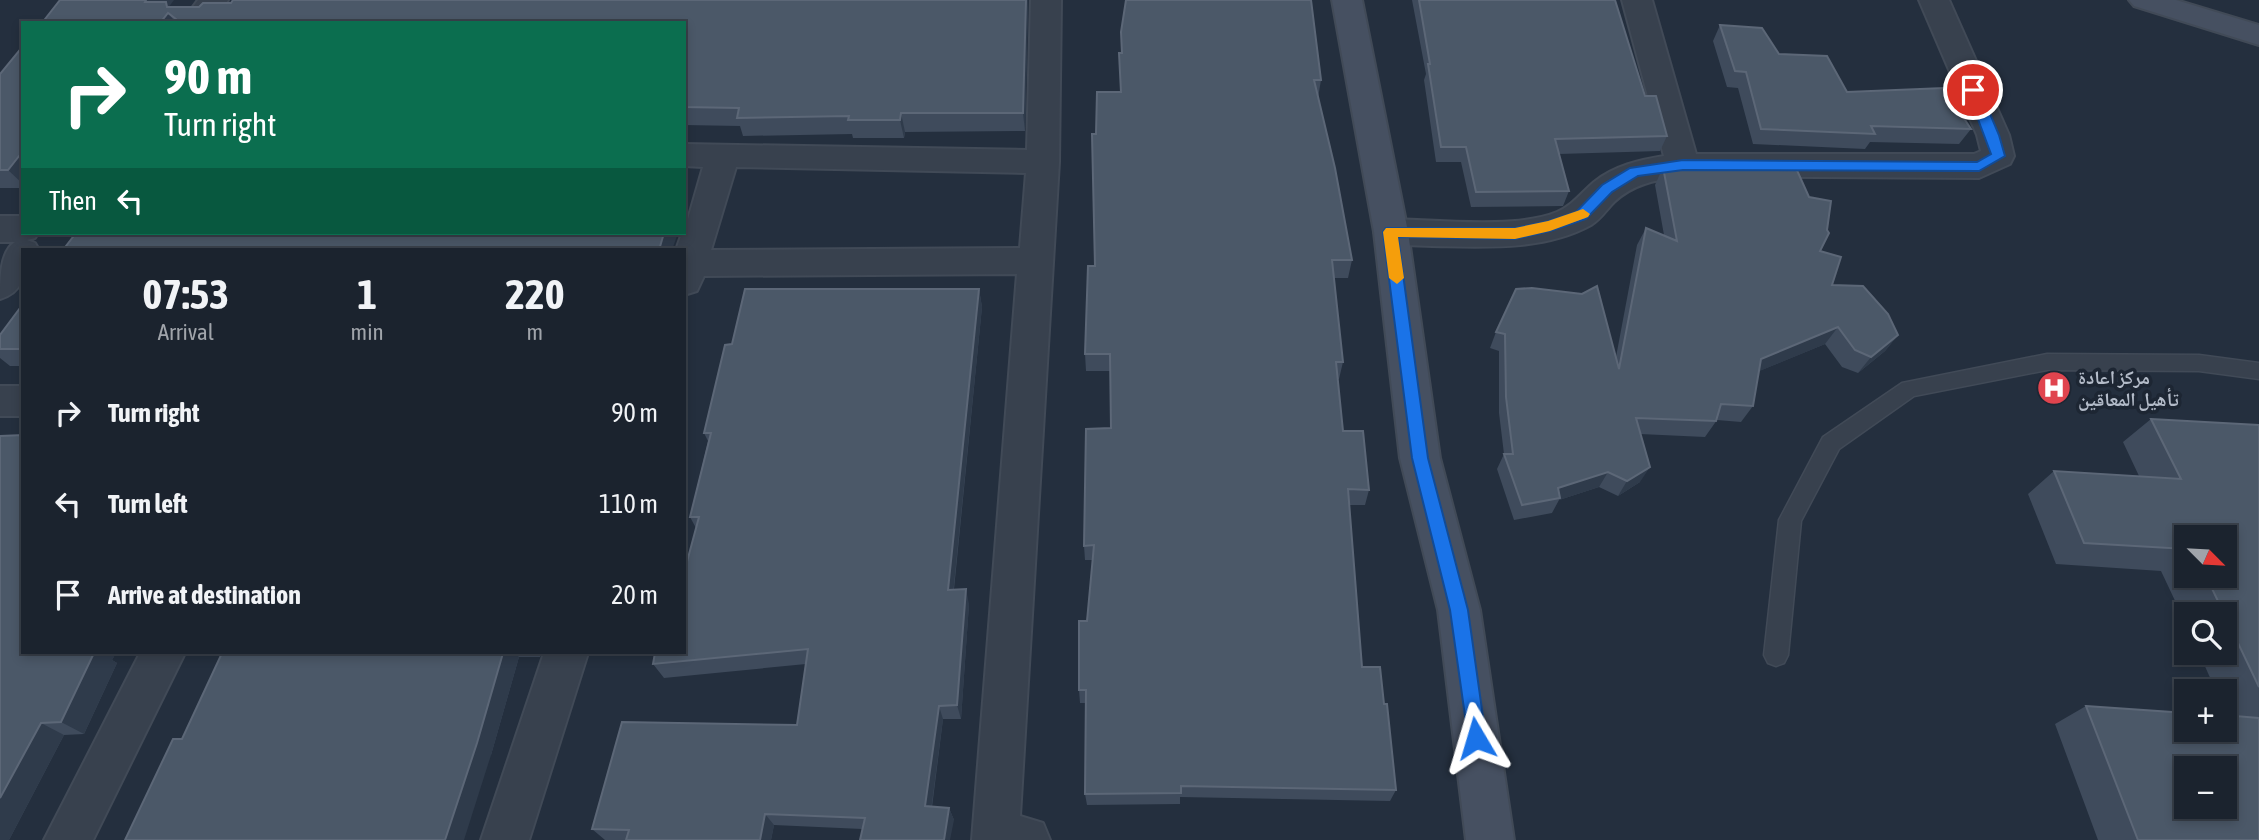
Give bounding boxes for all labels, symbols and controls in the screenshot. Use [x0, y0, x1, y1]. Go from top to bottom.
text: 90 m [164, 48, 252, 104]
icon: right [49, 49, 140, 140]
pin [1943, 60, 2003, 120]
icon: arrive [1954, 71, 1992, 109]
text: Turn right [164, 106, 277, 143]
icon: left [111, 182, 149, 220]
text: Then [49, 186, 97, 216]
text: 07:53 [143, 270, 229, 318]
text: 1 [357, 270, 377, 318]
text: 220 [505, 270, 564, 318]
text: Arrival [158, 319, 214, 345]
text: min [351, 319, 384, 345]
text: m [527, 319, 543, 345]
place label: مركز اعادة تأهيل المعاقين [2078, 366, 2180, 411]
hospital icon: مركز اعادة تأهيل المعاقين [2035, 369, 2073, 407]
icon: right [49, 394, 87, 432]
text: Turn right [108, 398, 199, 428]
text: 90 m [611, 398, 658, 428]
icon: left [49, 485, 87, 523]
text: Turn left [108, 489, 188, 519]
text: 110 m [599, 489, 658, 519]
north arrow [2174, 525, 2236, 588]
map controls [2174, 525, 2237, 819]
icon: arrive [49, 576, 87, 614]
text: Arrive at destination [108, 580, 301, 610]
text: 20 m [611, 580, 658, 610]
button: search [2174, 602, 2237, 665]
button: + [2174, 679, 2237, 742]
position arrow [1439, 701, 1513, 775]
button: − [2174, 756, 2237, 819]

